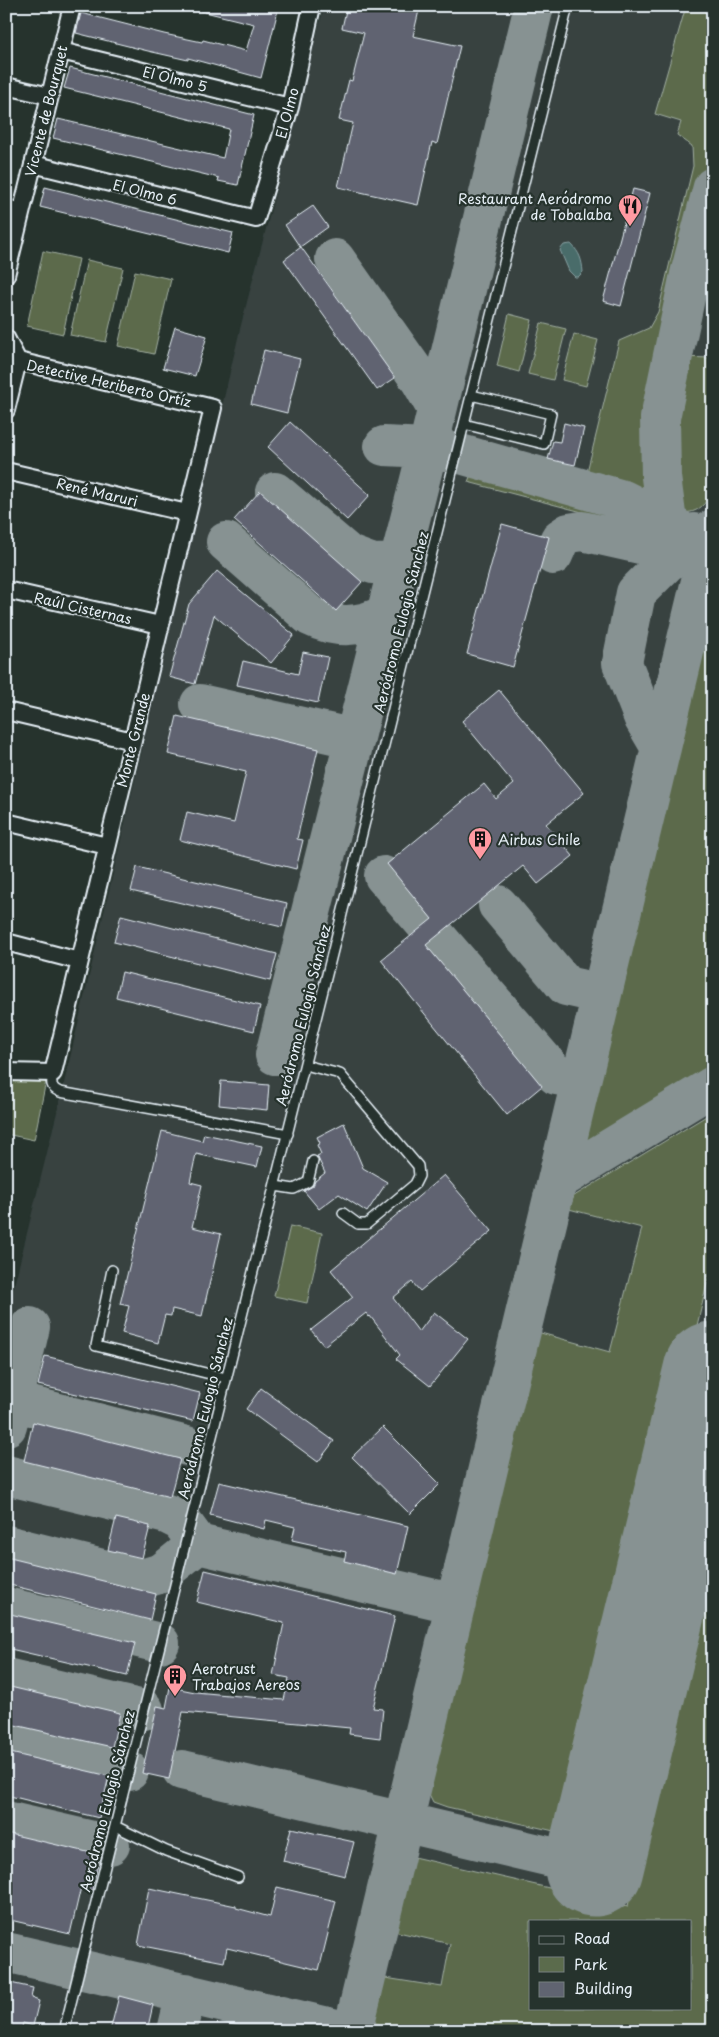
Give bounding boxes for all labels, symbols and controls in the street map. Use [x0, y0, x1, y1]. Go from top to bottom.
street label: Vicente de Bourquet [20, 43, 73, 179]
street label: El Olmo 5 [141, 61, 209, 97]
street label: El Olmo [270, 85, 304, 141]
street label: El Olmo 6 [111, 174, 179, 210]
place label: Restaurant Aeródromo de Tobalaba [458, 188, 612, 225]
restaurant icon: Restaurant Aeródromo de Tobalaba [617, 193, 643, 227]
street label: Detective Heriberto Ortíz [25, 354, 194, 412]
street label: René Maruri [54, 472, 140, 512]
street label: Aeródromo Eulogio Sánchez [368, 529, 434, 715]
street label: Raúl Cisternas [32, 587, 134, 629]
street label: Monte Grande [111, 690, 155, 790]
building icon: Airbus Chile [467, 826, 493, 860]
place label: Airbus Chile [498, 829, 581, 850]
street label: Aeródromo Eulogio Sánchez [270, 922, 336, 1108]
street label: Aeródromo Eulogio Sánchez [172, 1315, 238, 1501]
place label: Aerotrust Trabajos Aereos [192, 1658, 300, 1695]
building icon: Aerotrust Trabajos Aereos [162, 1663, 188, 1697]
street label: Aeródromo Eulogio Sánchez [74, 1708, 140, 1894]
legend [529, 1920, 692, 2010]
text: Road [574, 1926, 610, 1949]
text: Park [574, 1952, 608, 1975]
text: Building [574, 1976, 633, 1999]

